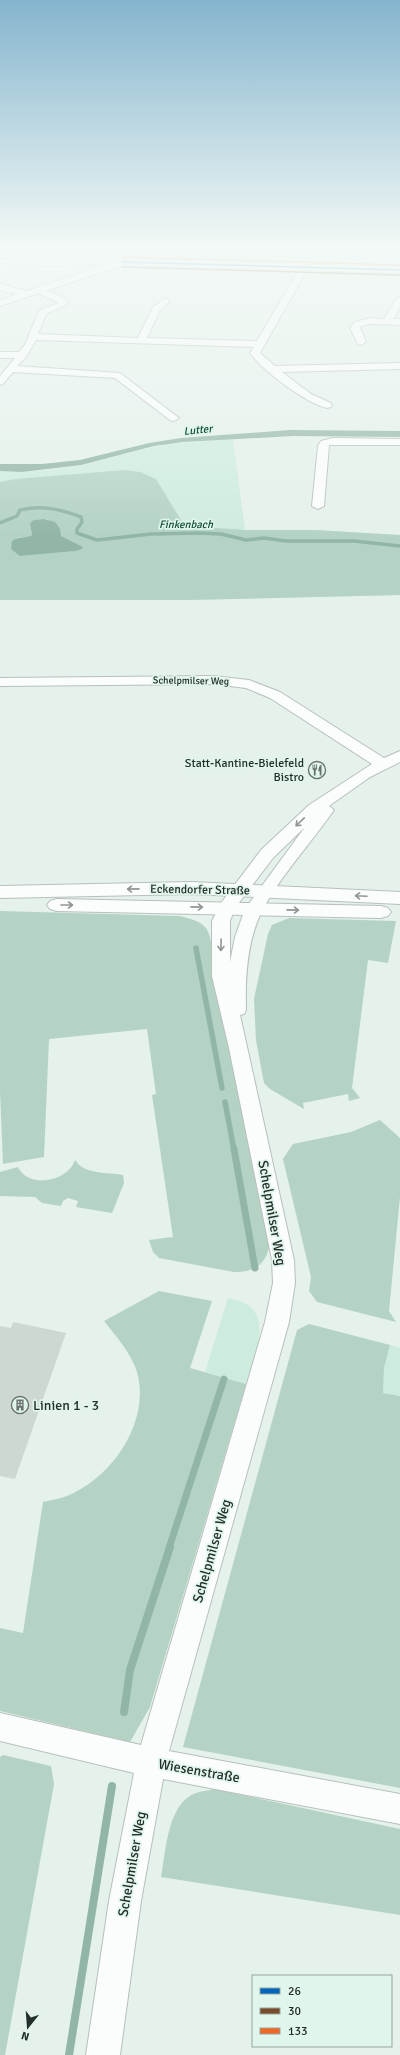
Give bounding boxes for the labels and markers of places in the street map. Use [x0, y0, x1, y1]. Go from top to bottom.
place label: Statt-Kantine-Bielefeld Bistro [185, 756, 304, 785]
restaurant icon: Statt-Kantine-Bielefeld Bistro [307, 760, 327, 780]
building icon: Linien 1 - 3 [10, 1395, 30, 1415]
place label: Linien 1 - 3 [33, 1397, 99, 1414]

